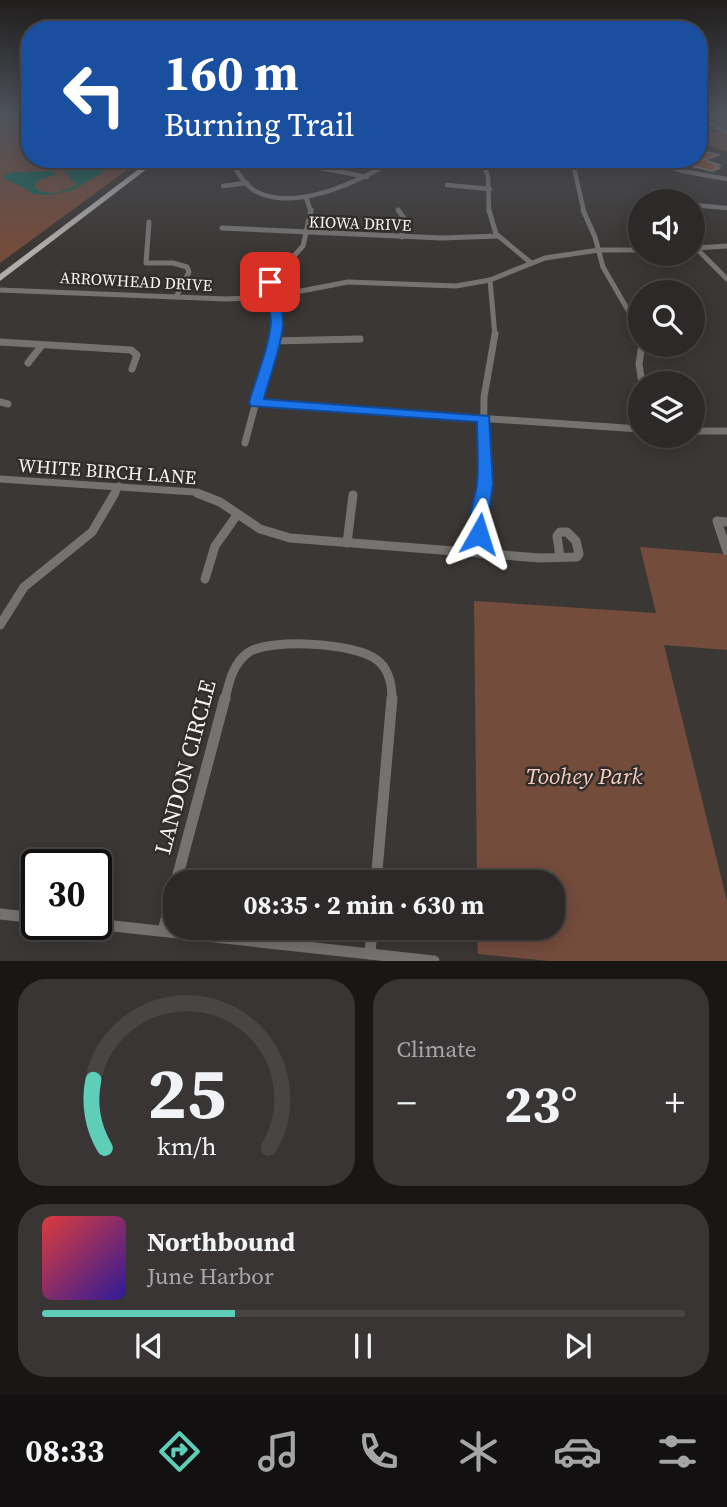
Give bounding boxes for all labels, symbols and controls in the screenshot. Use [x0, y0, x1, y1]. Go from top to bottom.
text: 160 m [164, 39, 299, 106]
icon: left [49, 49, 140, 140]
text: Burning Trail [164, 103, 354, 147]
map controls [628, 189, 705, 448]
button: sound [628, 189, 705, 266]
street label: KIOWA DRIVE [308, 210, 412, 236]
pin [240, 252, 300, 312]
icon: arrive [251, 263, 289, 301]
street label: ARROWHEAD DRIVE [59, 266, 213, 296]
button: search [628, 280, 705, 357]
button: layers [628, 371, 705, 448]
street label: WHITE BIRCH LANE [17, 452, 197, 490]
position arrow [442, 497, 516, 571]
street label: LANDON CIRCLE [146, 676, 224, 858]
park label: Toohey Park [526, 760, 642, 792]
speed limit sign: 30 [21, 849, 112, 940]
text: 08:35 · 2 min · 630 m [244, 887, 484, 923]
text: Climate [397, 1033, 476, 1065]
text: 25 [147, 1044, 226, 1143]
text: 23° [504, 1068, 577, 1139]
text: − [397, 1077, 417, 1129]
text: + [665, 1077, 685, 1129]
text: km/h [156, 1129, 216, 1163]
text: Northbound [147, 1224, 295, 1260]
text: June Harbor [147, 1260, 274, 1292]
icon: previous [130, 1327, 168, 1365]
icon: pause [344, 1327, 382, 1365]
icon: next [559, 1327, 597, 1365]
icon: directions [155, 1427, 204, 1476]
icon: music [254, 1427, 303, 1476]
icon: phone [354, 1427, 403, 1476]
icon: climate [454, 1427, 503, 1476]
icon: car [553, 1427, 602, 1476]
icon: filters [653, 1427, 702, 1476]
text: 08:33 [25, 1429, 104, 1473]

